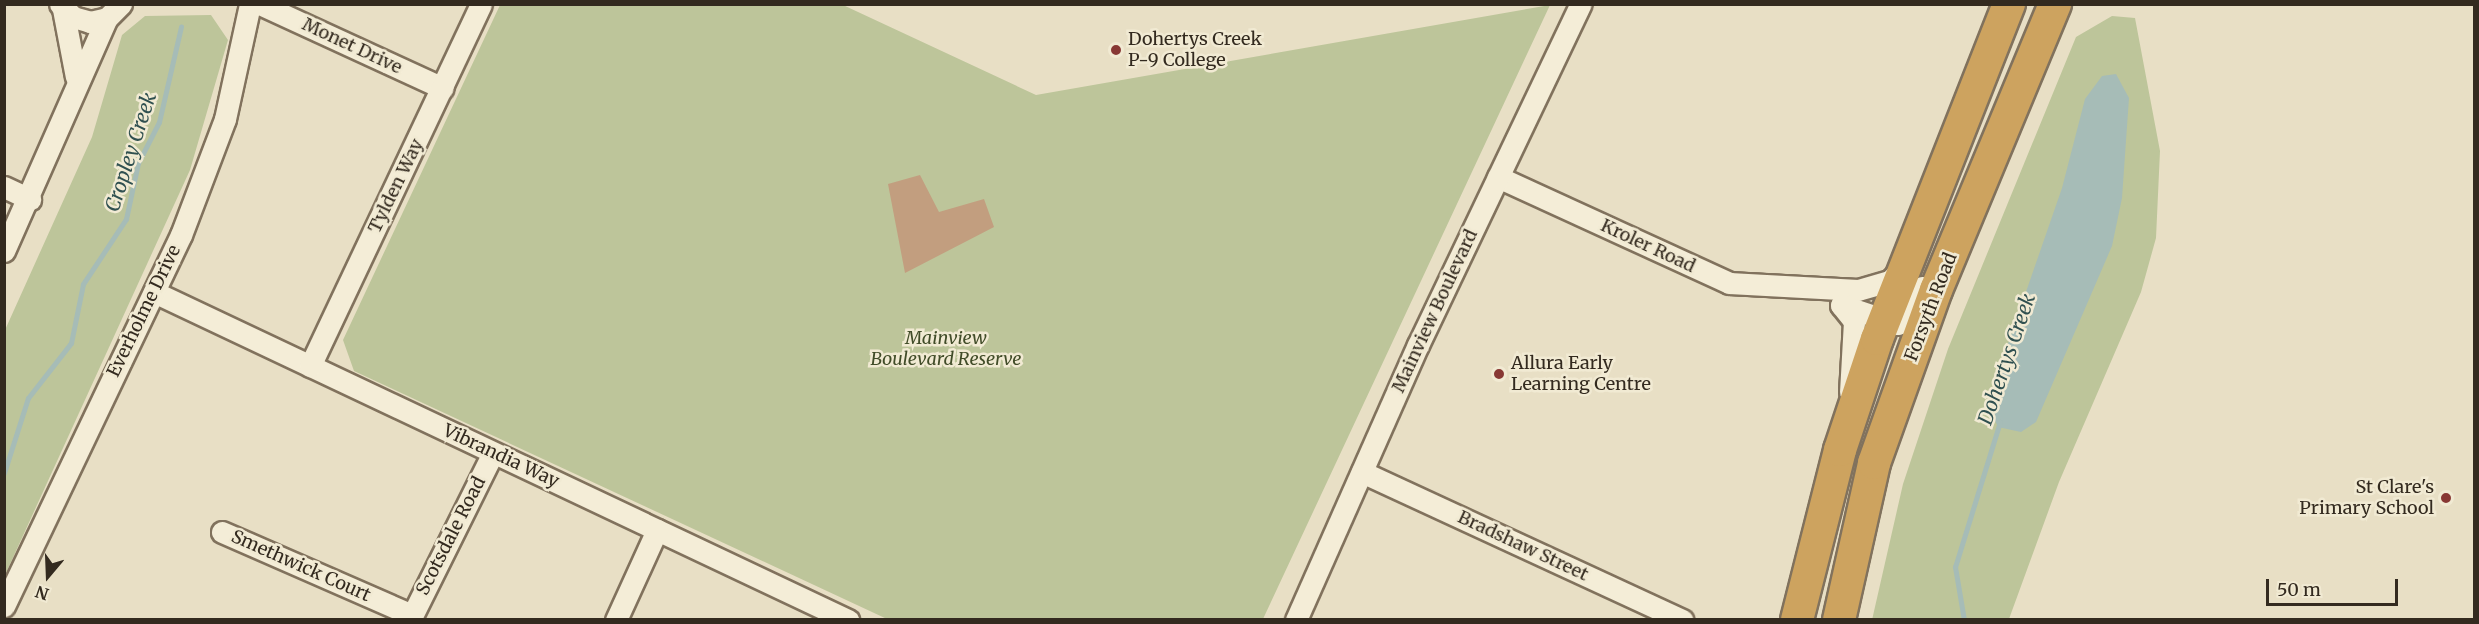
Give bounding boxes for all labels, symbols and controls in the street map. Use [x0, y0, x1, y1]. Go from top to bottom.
street label: Monet Drive [299, 13, 405, 79]
place label: Dohertys Creek P-9 College [1128, 29, 1262, 72]
marker: Dohertys Creek P-9 College [1109, 43, 1123, 57]
water label: Cropley Creek [99, 89, 161, 215]
street label: Tylden Way [364, 135, 428, 237]
street label: Kroler Road [1597, 215, 1699, 277]
street label: Mainview Boulevard [1388, 226, 1482, 396]
street label: Everholme Drive [103, 242, 185, 380]
street label: Forsyth Road [1900, 250, 1962, 364]
water label: Dohertys Creek [1972, 290, 2040, 428]
park label: Mainview Boulevard Reserve [870, 328, 1022, 370]
place label: Allura Early Learning Centre [1511, 353, 1651, 395]
marker: Allura Early Learning Centre [1492, 367, 1506, 381]
street label: Vibrandia Way [440, 420, 562, 492]
street label: Scotsdale Road [412, 473, 490, 599]
place label: St Clare's Primary School [2299, 477, 2434, 520]
marker: St Clare's Primary School [2439, 491, 2453, 505]
street label: Bradshaw Street [1454, 506, 1592, 586]
street label: Smethwick Court [228, 526, 374, 606]
north arrow [18, 546, 78, 606]
scale bar [2269, 567, 2401, 605]
text: 50 m [2277, 578, 2321, 601]
text: N [33, 582, 51, 605]

